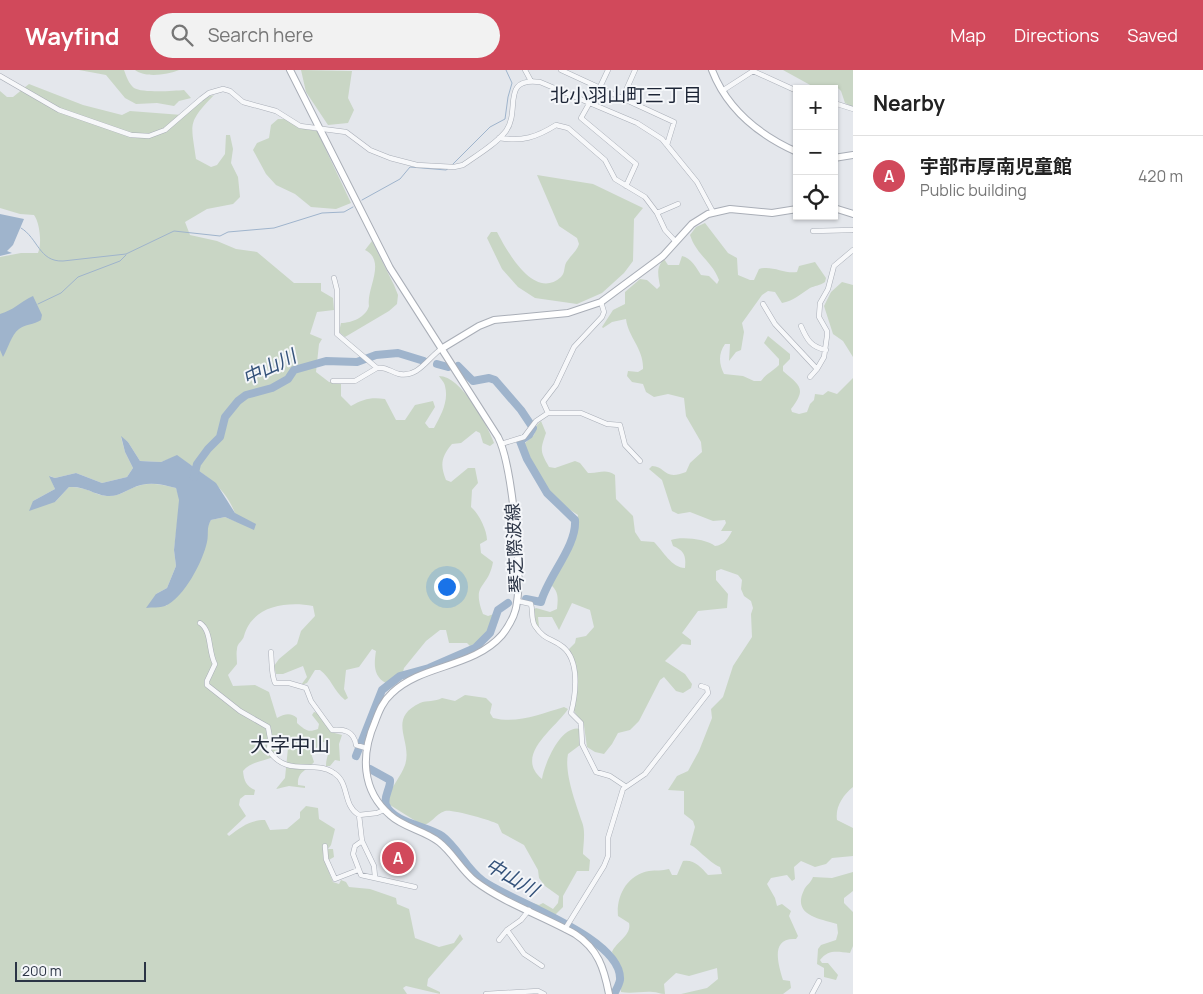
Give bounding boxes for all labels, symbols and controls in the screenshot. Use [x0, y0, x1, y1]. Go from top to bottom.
search box [150, 13, 500, 58]
text: Wayfind [25, 19, 120, 52]
icon: search [168, 21, 196, 49]
text: Search here [208, 22, 313, 48]
text: Map [950, 23, 986, 47]
text: Directions [1014, 23, 1099, 47]
text: Saved [1127, 23, 1178, 47]
district label: 北小羽山町三丁目 [550, 82, 702, 108]
map controls [793, 85, 838, 220]
button: + [793, 85, 838, 130]
text: Nearby [873, 89, 945, 117]
button: − [793, 130, 838, 175]
text: 宇部市厚南児童館 [920, 153, 1072, 179]
text: A [884, 165, 894, 187]
text: 420 m [1138, 165, 1183, 187]
button: locate [793, 175, 838, 220]
text: Public building [920, 179, 1027, 201]
water label: 中山川 [238, 342, 302, 391]
street label: 琴芝際波線 [500, 502, 528, 594]
your location [434, 574, 460, 600]
district label: 大字中山 [250, 731, 330, 758]
pin: A [382, 839, 414, 877]
water label: 中山川 [481, 851, 545, 904]
scale bar [15, 959, 146, 982]
text: 200 m [22, 961, 62, 980]

